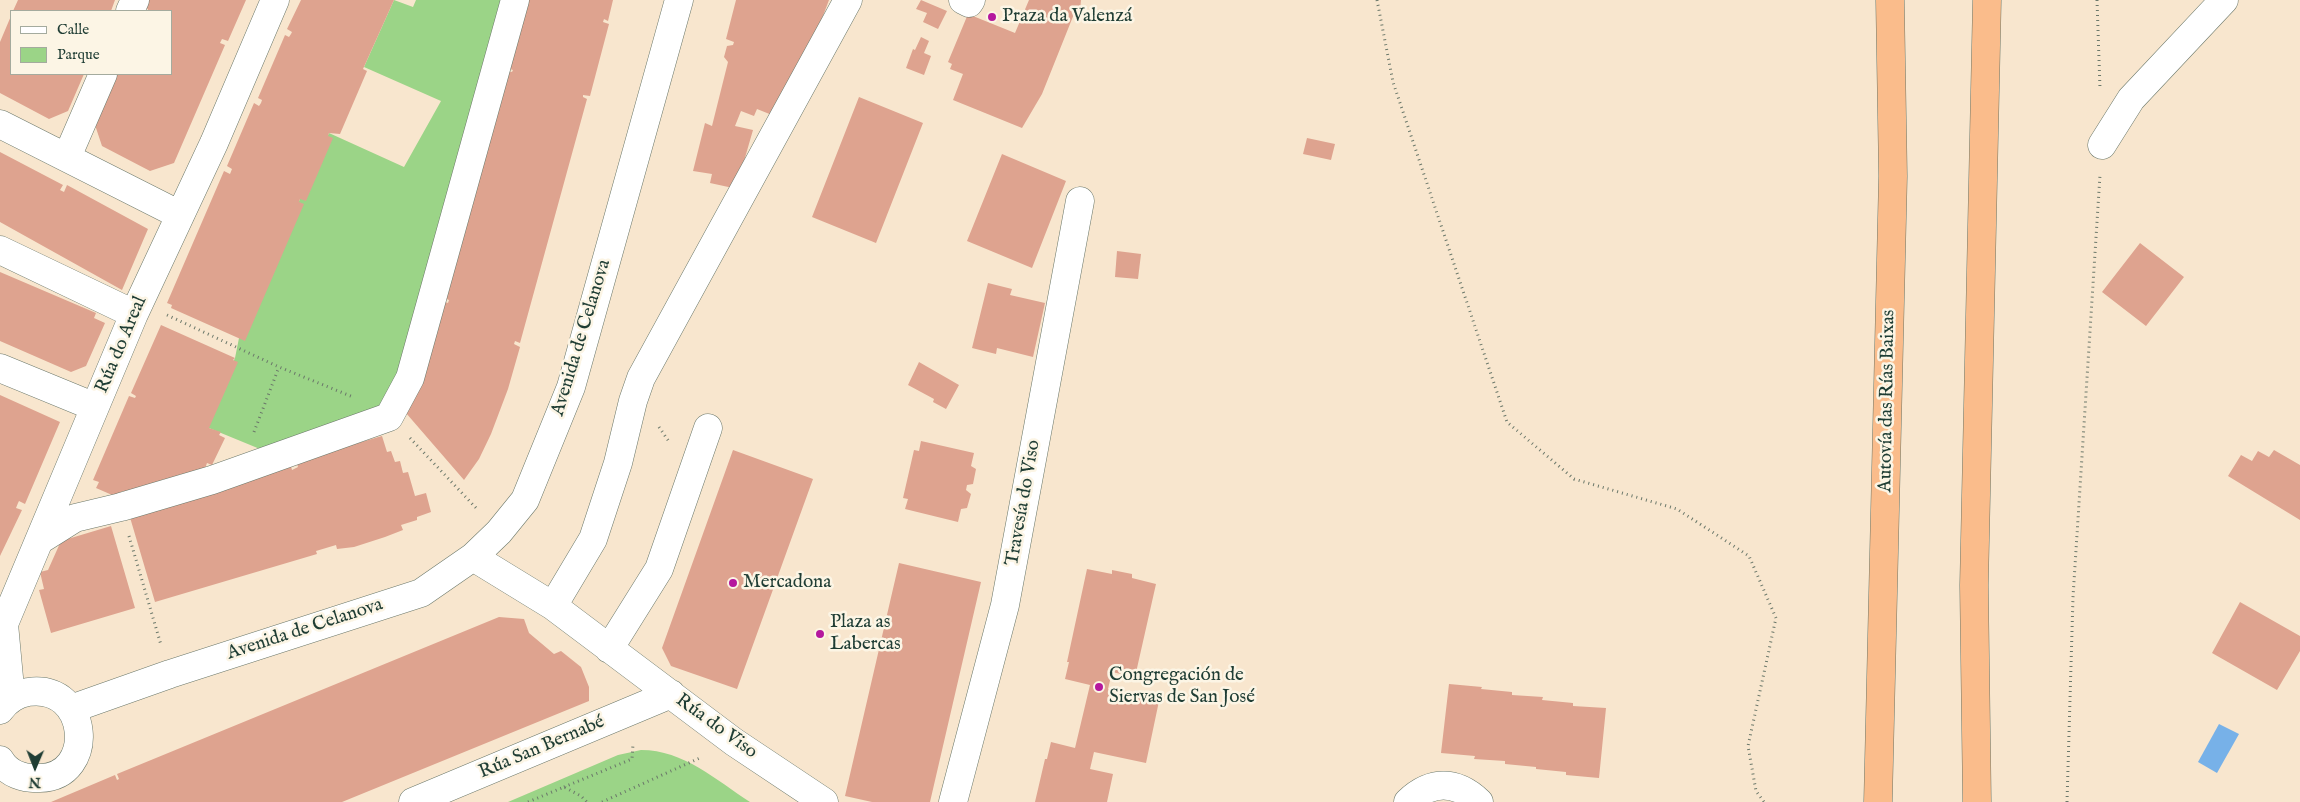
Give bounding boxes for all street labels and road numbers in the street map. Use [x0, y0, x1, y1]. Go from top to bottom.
street label: Avenida de Celanova [547, 257, 617, 419]
street label: Rúa do Areal [91, 293, 153, 397]
street label: Autovía das Rías Baixas [1875, 309, 1901, 493]
street label: Travesía do Viso [1002, 438, 1046, 568]
street label: Avenida de Celanova [224, 594, 386, 666]
street label: Rúa do Viso [671, 690, 761, 764]
street label: Rúa San Bernabé [476, 711, 608, 785]

